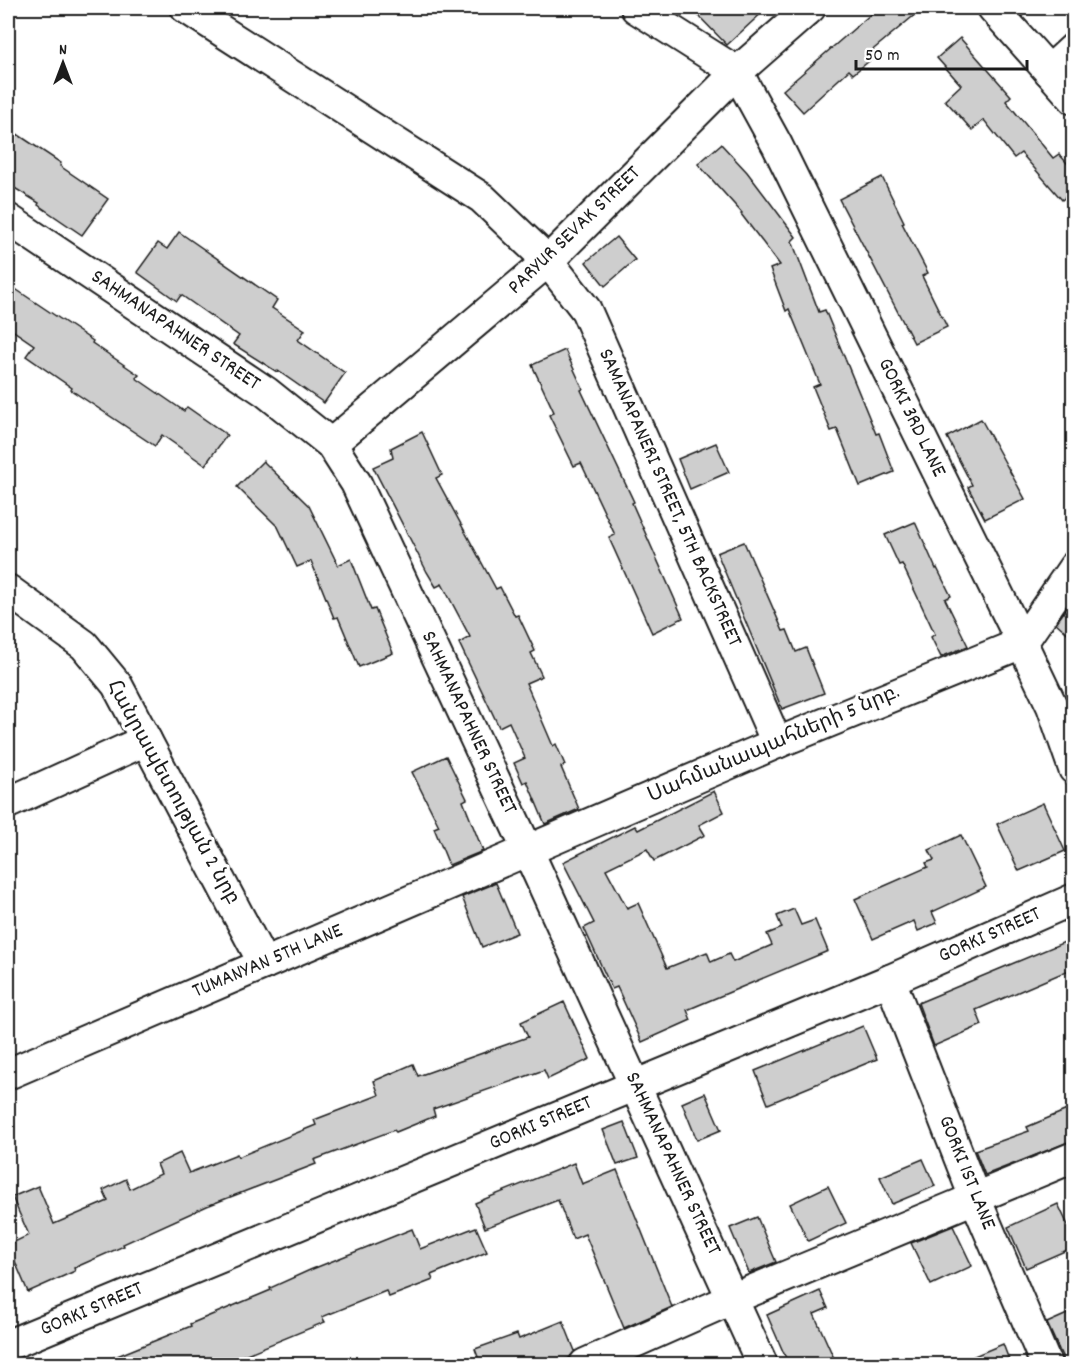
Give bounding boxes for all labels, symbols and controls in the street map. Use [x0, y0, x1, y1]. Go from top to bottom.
north arrow [33, 33, 93, 93]
scale bar [856, 33, 1027, 71]
text: N [59, 39, 67, 62]
text: 50 m [865, 44, 900, 69]
street label: PARYUR SEVAK STREET [502, 159, 649, 302]
street label: SAHMANAPAHNER STREET [84, 263, 266, 399]
street label: SAMANAPANERI STREET, 5TH BACKSTREET [590, 344, 749, 652]
street label: GORKI 3RD LANE [869, 353, 953, 483]
street label: SAHMANAPAHNER STREET [412, 626, 524, 820]
street label: Հանրապետության 2 նրբ [98, 675, 246, 911]
street label: Սահմանապահների 5 նրբ. [643, 678, 905, 812]
street label: GORKI STREET [934, 900, 1047, 972]
street label: TUMANYAN 5TH LANE [188, 917, 348, 1007]
street label: SAHMANAPAHNER STREET [616, 1067, 728, 1261]
street label: GORKI STREET [485, 1089, 598, 1159]
street label: GORKI 1ST LANE [929, 1111, 1003, 1235]
street label: GORKI STREET [36, 1275, 149, 1345]

